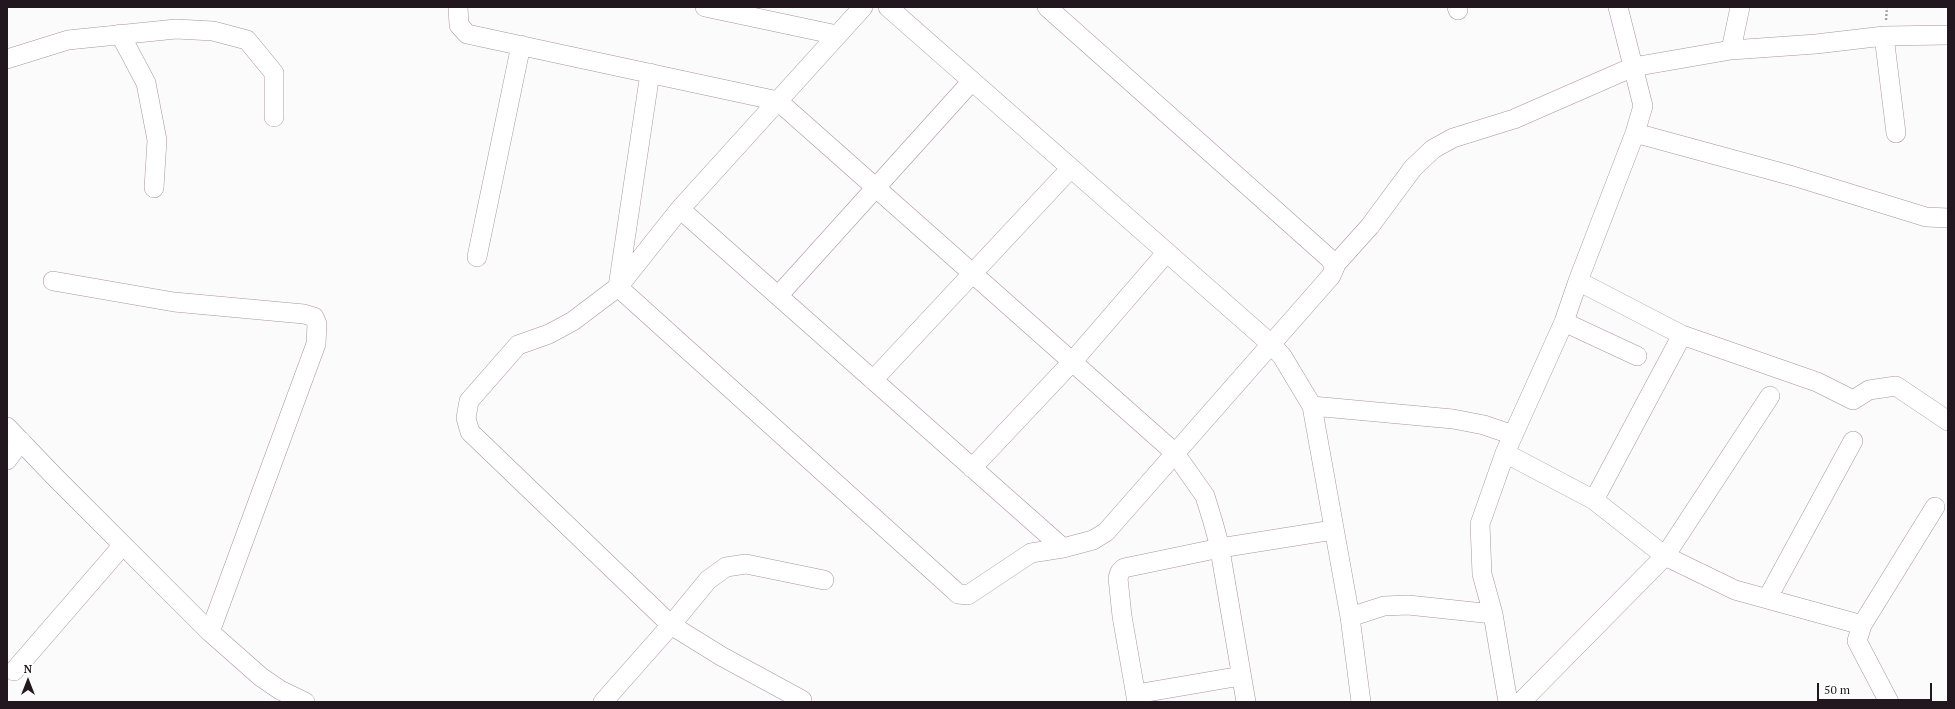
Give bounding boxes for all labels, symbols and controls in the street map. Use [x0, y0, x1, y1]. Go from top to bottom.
north arrow [8, 661, 48, 701]
text: N [24, 662, 32, 676]
scale bar [1819, 675, 1934, 701]
text: 50 m [1824, 682, 1850, 697]

